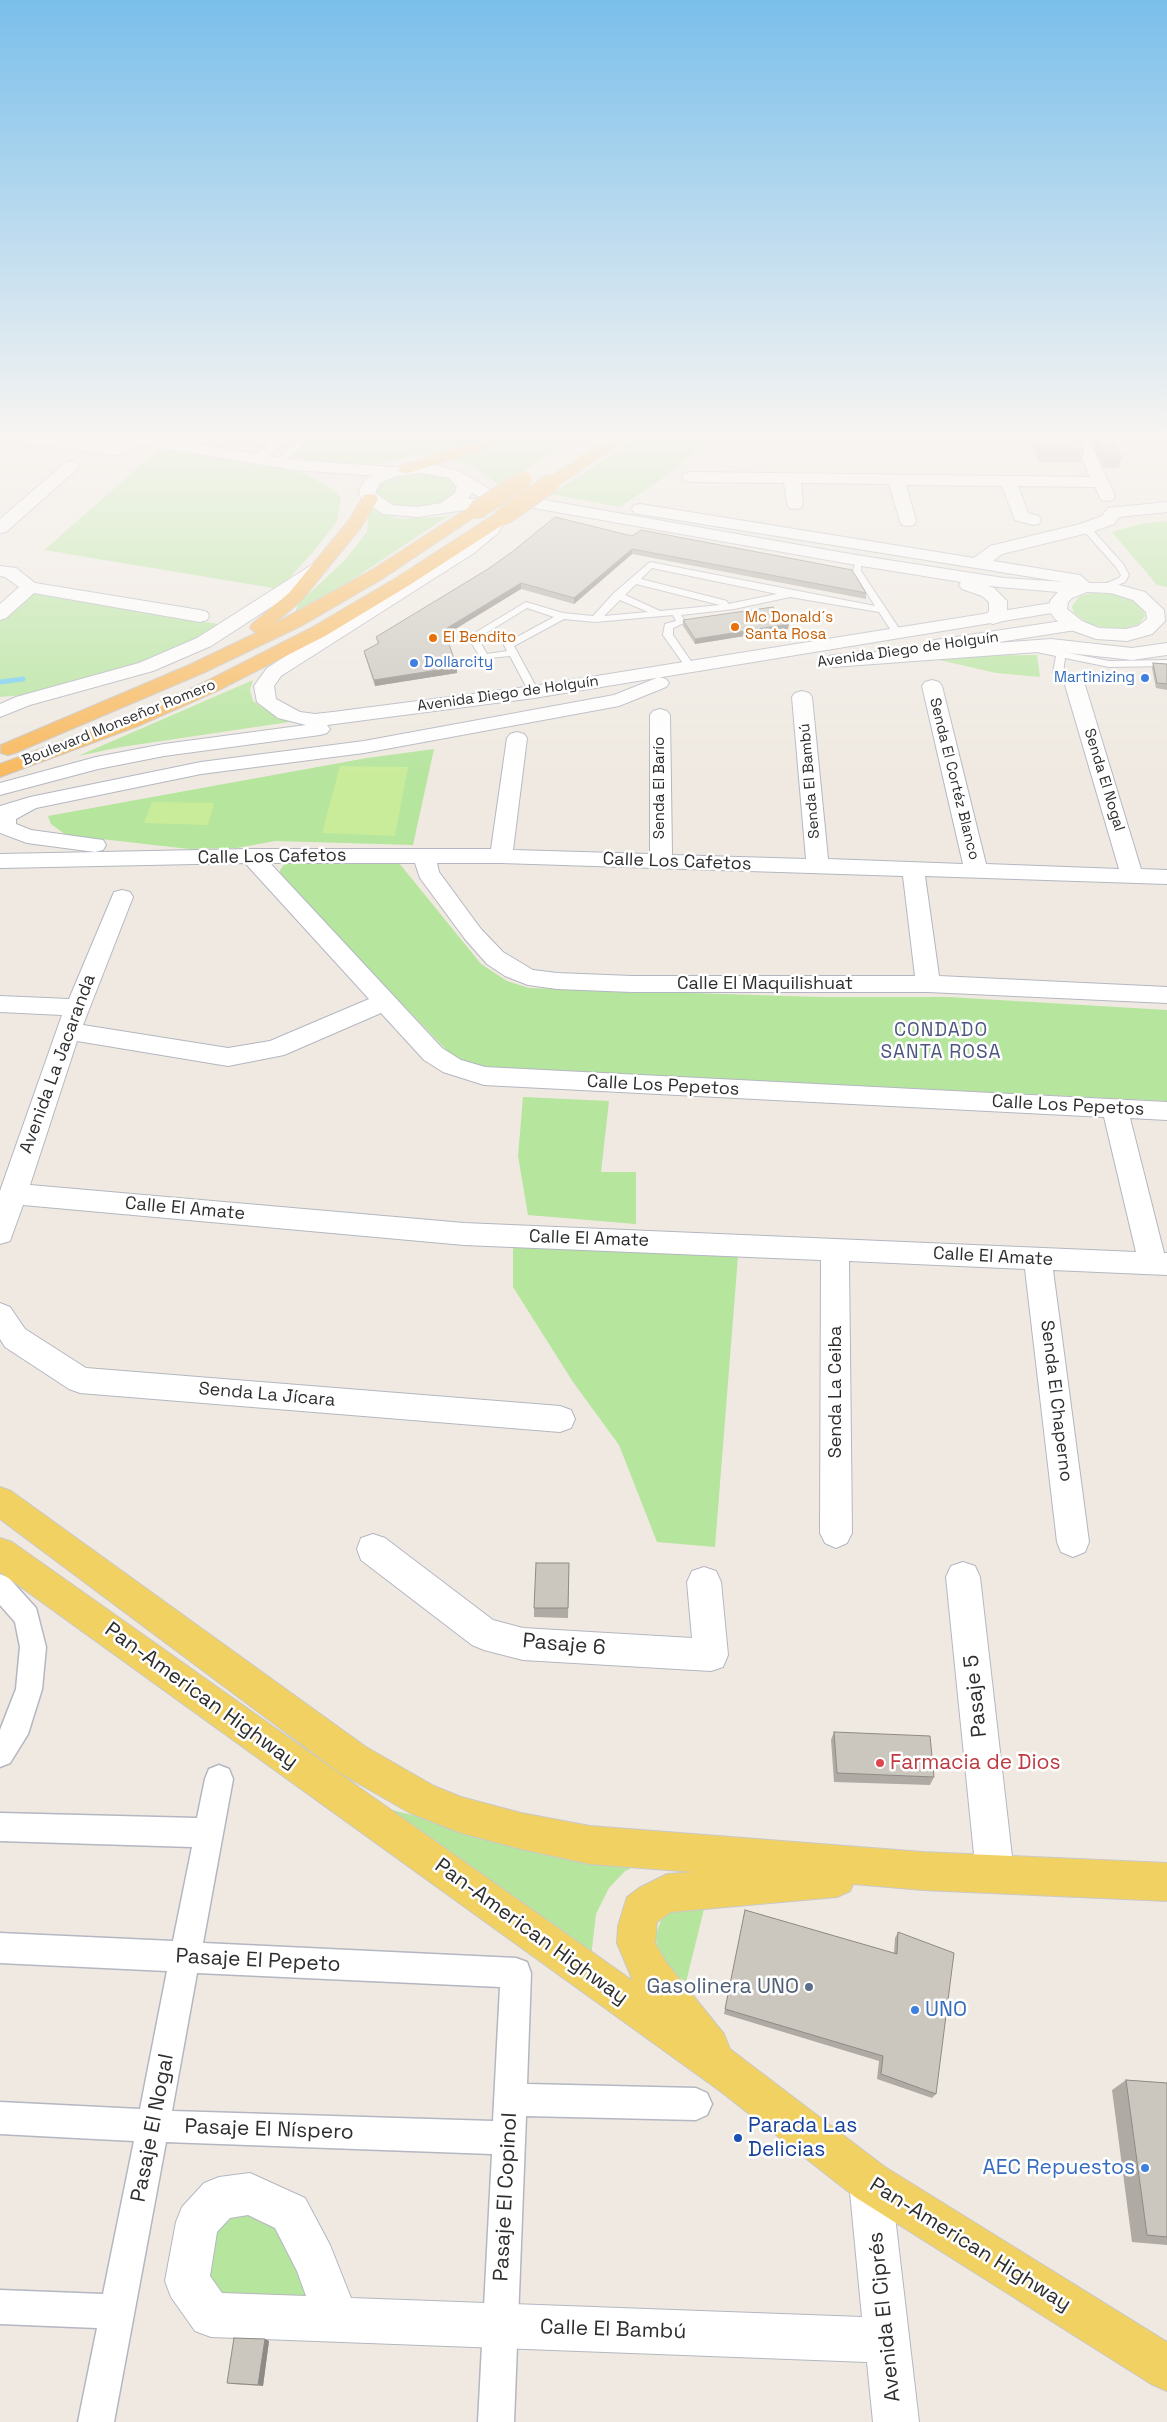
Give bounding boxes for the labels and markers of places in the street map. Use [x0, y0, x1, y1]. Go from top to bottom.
place label: Mc Donald´s Santa Rosa [745, 609, 833, 644]
marker: Mc Donald´s Santa Rosa [729, 621, 741, 633]
place label: El Bendito [443, 629, 516, 647]
marker: El Bendito [427, 632, 439, 644]
place label: Dollarcity [424, 654, 493, 672]
marker: Dollarcity [408, 657, 420, 669]
place label: Martinizing [1054, 669, 1135, 687]
marker: Martinizing [1139, 672, 1151, 684]
place label: Farmacia de Dios [890, 1750, 1061, 1776]
marker: Farmacia de Dios [874, 1757, 886, 1769]
place label: Gasolinera UNO [646, 1974, 799, 2000]
marker: Gasolinera UNO [803, 1981, 815, 1993]
place label: UNO [925, 1997, 967, 2023]
marker: UNO [909, 2004, 921, 2016]
place label: Parada Las Delicias [748, 2113, 857, 2163]
marker: Parada Las Delicias [732, 2132, 744, 2144]
place label: AEC Repuestos [982, 2155, 1135, 2181]
marker: AEC Repuestos [1139, 2162, 1151, 2174]

